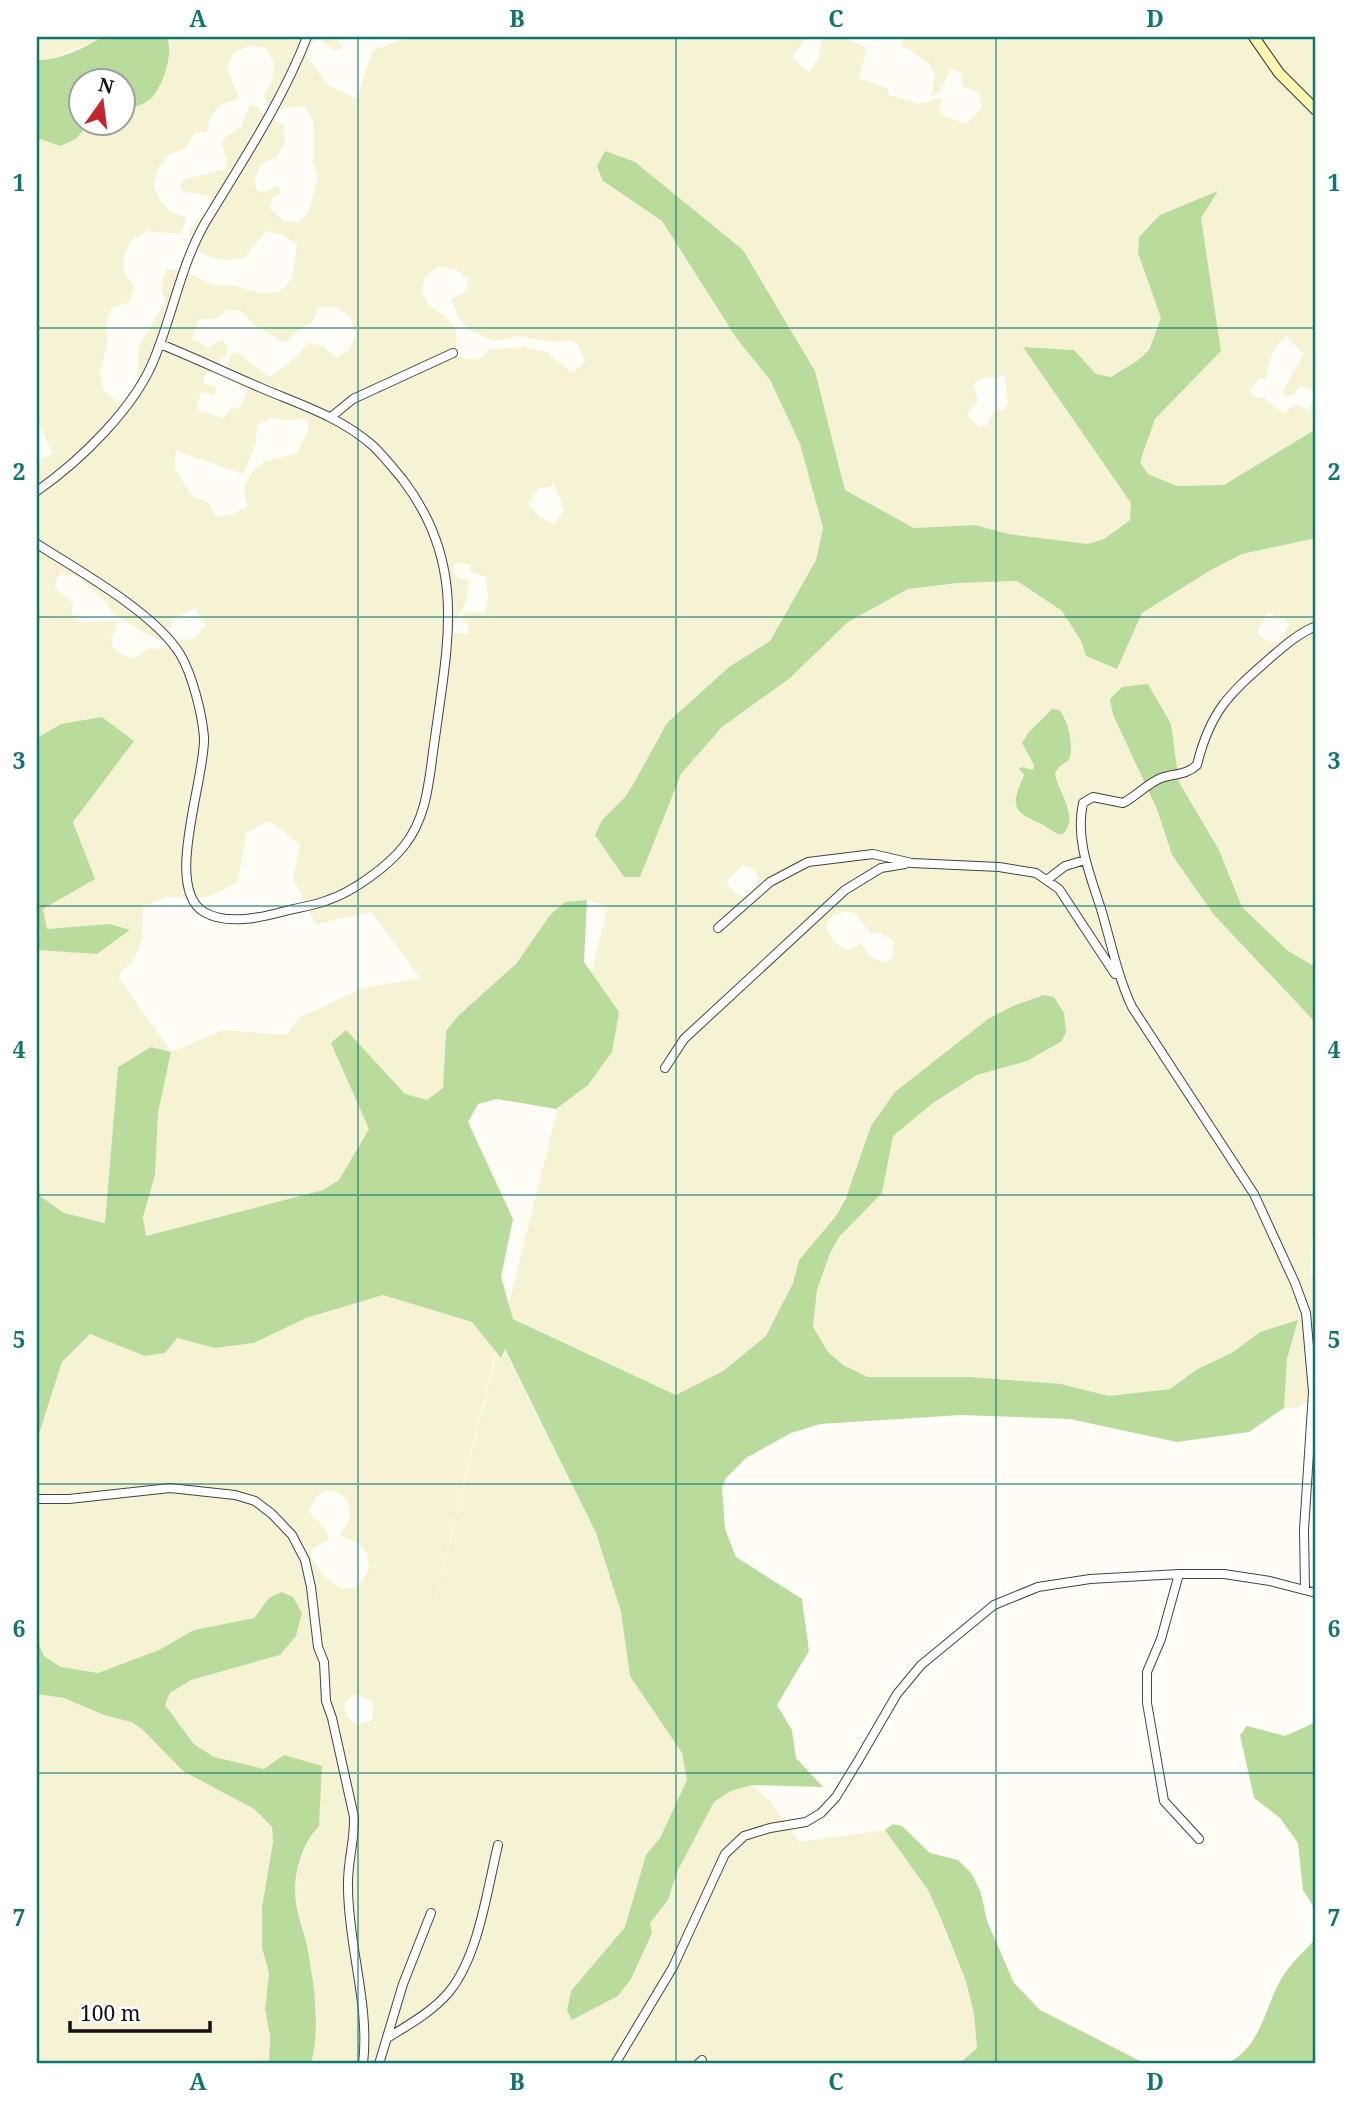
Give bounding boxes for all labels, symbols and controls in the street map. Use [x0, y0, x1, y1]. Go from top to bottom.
text: A [189, 2, 207, 34]
text: B [509, 2, 525, 34]
text: C [828, 2, 844, 34]
text: D [1146, 2, 1164, 34]
north arrow [66, 66, 136, 136]
text: N [96, 71, 117, 100]
text: 1 [13, 166, 26, 198]
text: 1 [1328, 166, 1341, 198]
text: 2 [13, 455, 26, 487]
text: 2 [1328, 455, 1341, 487]
text: 3 [13, 744, 26, 776]
text: 3 [1328, 744, 1341, 776]
text: 4 [13, 1033, 26, 1065]
text: 4 [1328, 1033, 1341, 1065]
text: 5 [13, 1323, 26, 1355]
text: 5 [1328, 1323, 1341, 1355]
text: 6 [13, 1612, 26, 1644]
text: 6 [1328, 1612, 1341, 1644]
text: 7 [13, 1901, 26, 1933]
text: 7 [1328, 1901, 1341, 1933]
scale bar [70, 1989, 210, 2033]
text: 100 m [80, 1999, 141, 2027]
text: A [189, 2065, 207, 2097]
text: B [509, 2065, 525, 2097]
text: C [828, 2065, 844, 2097]
text: D [1146, 2065, 1164, 2097]

